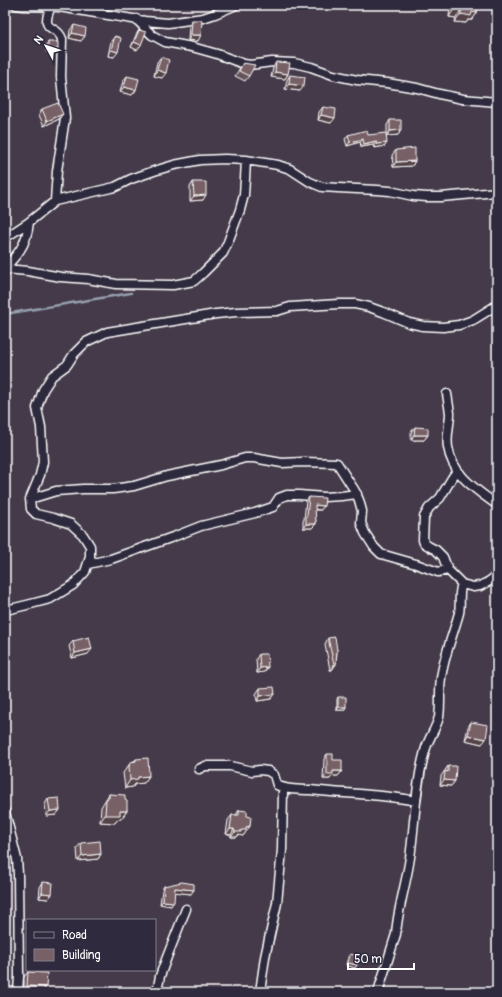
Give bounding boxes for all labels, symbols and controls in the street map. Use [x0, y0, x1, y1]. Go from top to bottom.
north arrow [26, 26, 66, 66]
text: N [31, 32, 46, 47]
legend [26, 919, 156, 971]
text: Road [62, 928, 87, 943]
scale bar [348, 945, 414, 971]
text: Building [62, 948, 101, 963]
text: 50 m [354, 952, 382, 967]

